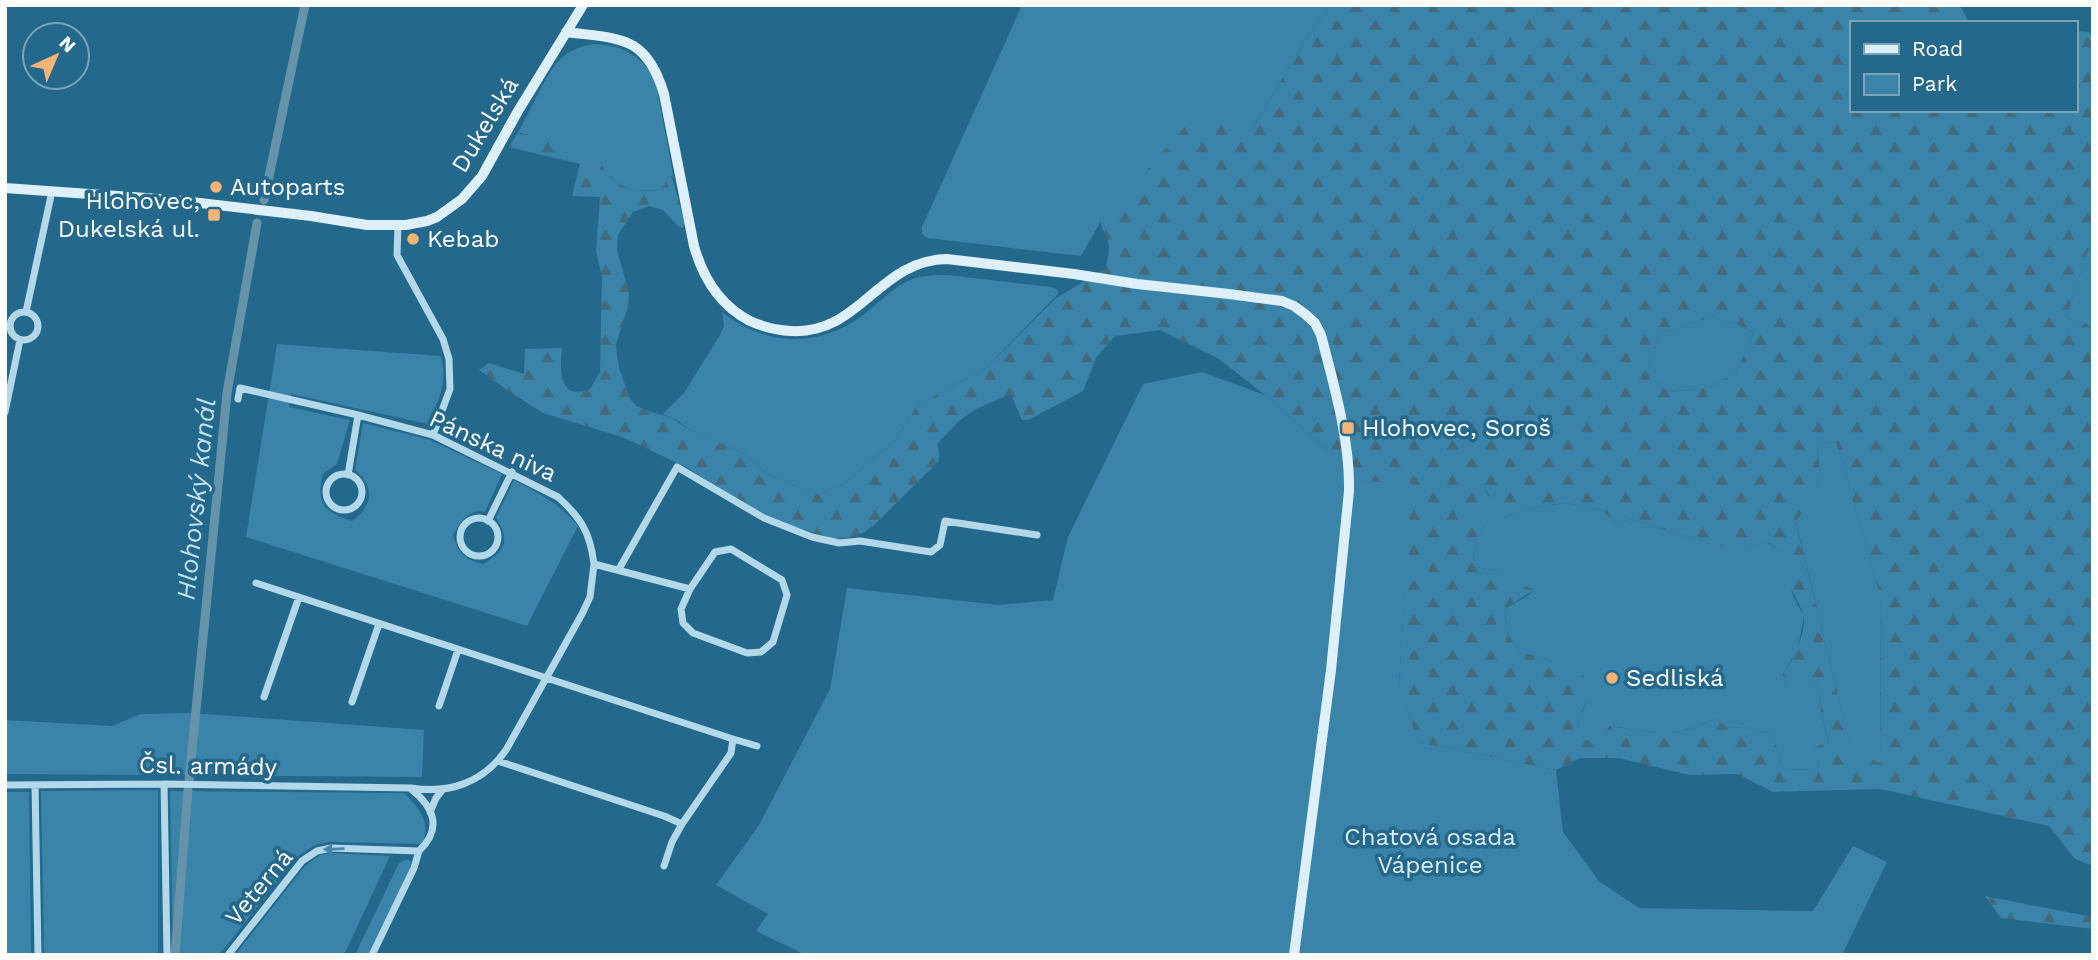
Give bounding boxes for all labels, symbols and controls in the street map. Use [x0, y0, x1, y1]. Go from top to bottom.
north arrow [21, 21, 91, 91]
legend [1850, 21, 2077, 112]
text: N [54, 31, 81, 57]
text: Road [1912, 36, 1963, 61]
text: Park [1912, 71, 1957, 96]
street label: Dukelská [446, 72, 524, 178]
place label: Autoparts [230, 173, 345, 201]
marker: Autoparts [208, 179, 224, 195]
place label: Hlohovec, Dukelská ul. [58, 187, 200, 243]
marker: Hlohovec, Dukelská ul. [206, 207, 222, 223]
place label: Kebab [427, 225, 499, 253]
marker: Kebab [405, 231, 421, 247]
water label: Hlohovský kanál [170, 396, 222, 601]
street label: Pánska niva [425, 404, 561, 488]
place label: Hlohovec, Soroš [1362, 414, 1551, 442]
marker: Hlohovec, Soroš [1340, 420, 1356, 436]
place label: Sedliská [1626, 664, 1724, 692]
marker: Sedliská [1604, 670, 1620, 686]
street label: Čsl. armády [139, 751, 278, 781]
park label: Chatová osada Vápenice [1344, 823, 1516, 879]
street label: Veterná [219, 843, 299, 931]
one-way arrow [323, 844, 345, 855]

